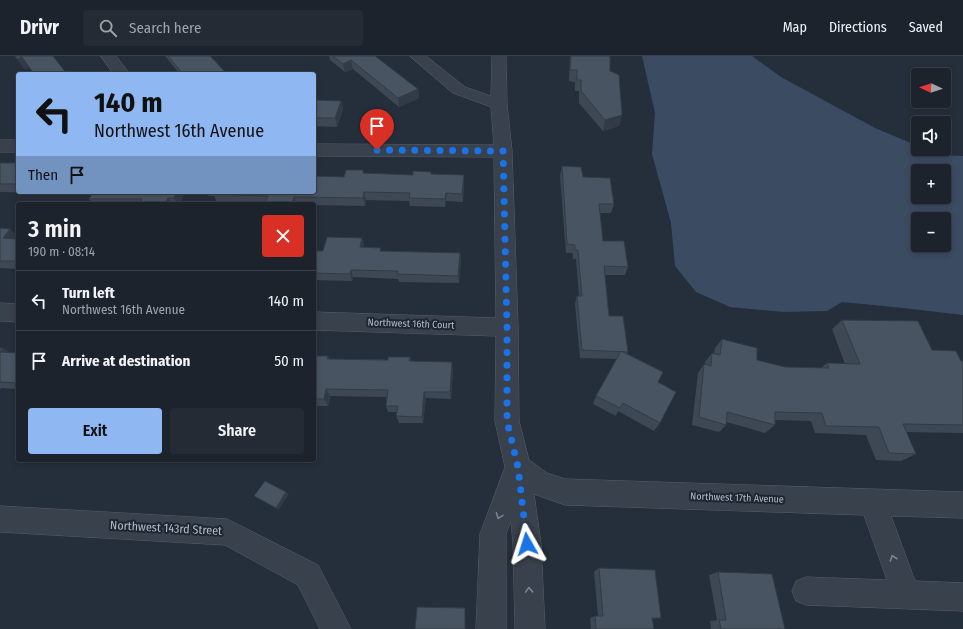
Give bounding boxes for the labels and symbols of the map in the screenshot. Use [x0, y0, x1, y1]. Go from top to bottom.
north arrow [911, 68, 951, 108]
pin [360, 109, 394, 150]
street label: Northwest 16th Court [368, 316, 455, 332]
street label: Northwest 17th Avenue [690, 490, 784, 506]
one-way arrow [496, 513, 504, 520]
street label: Northwest 143rd Street [110, 518, 222, 538]
position arrow [506, 523, 548, 565]
one-way arrow [890, 555, 898, 562]
one-way arrow [524, 587, 533, 593]

